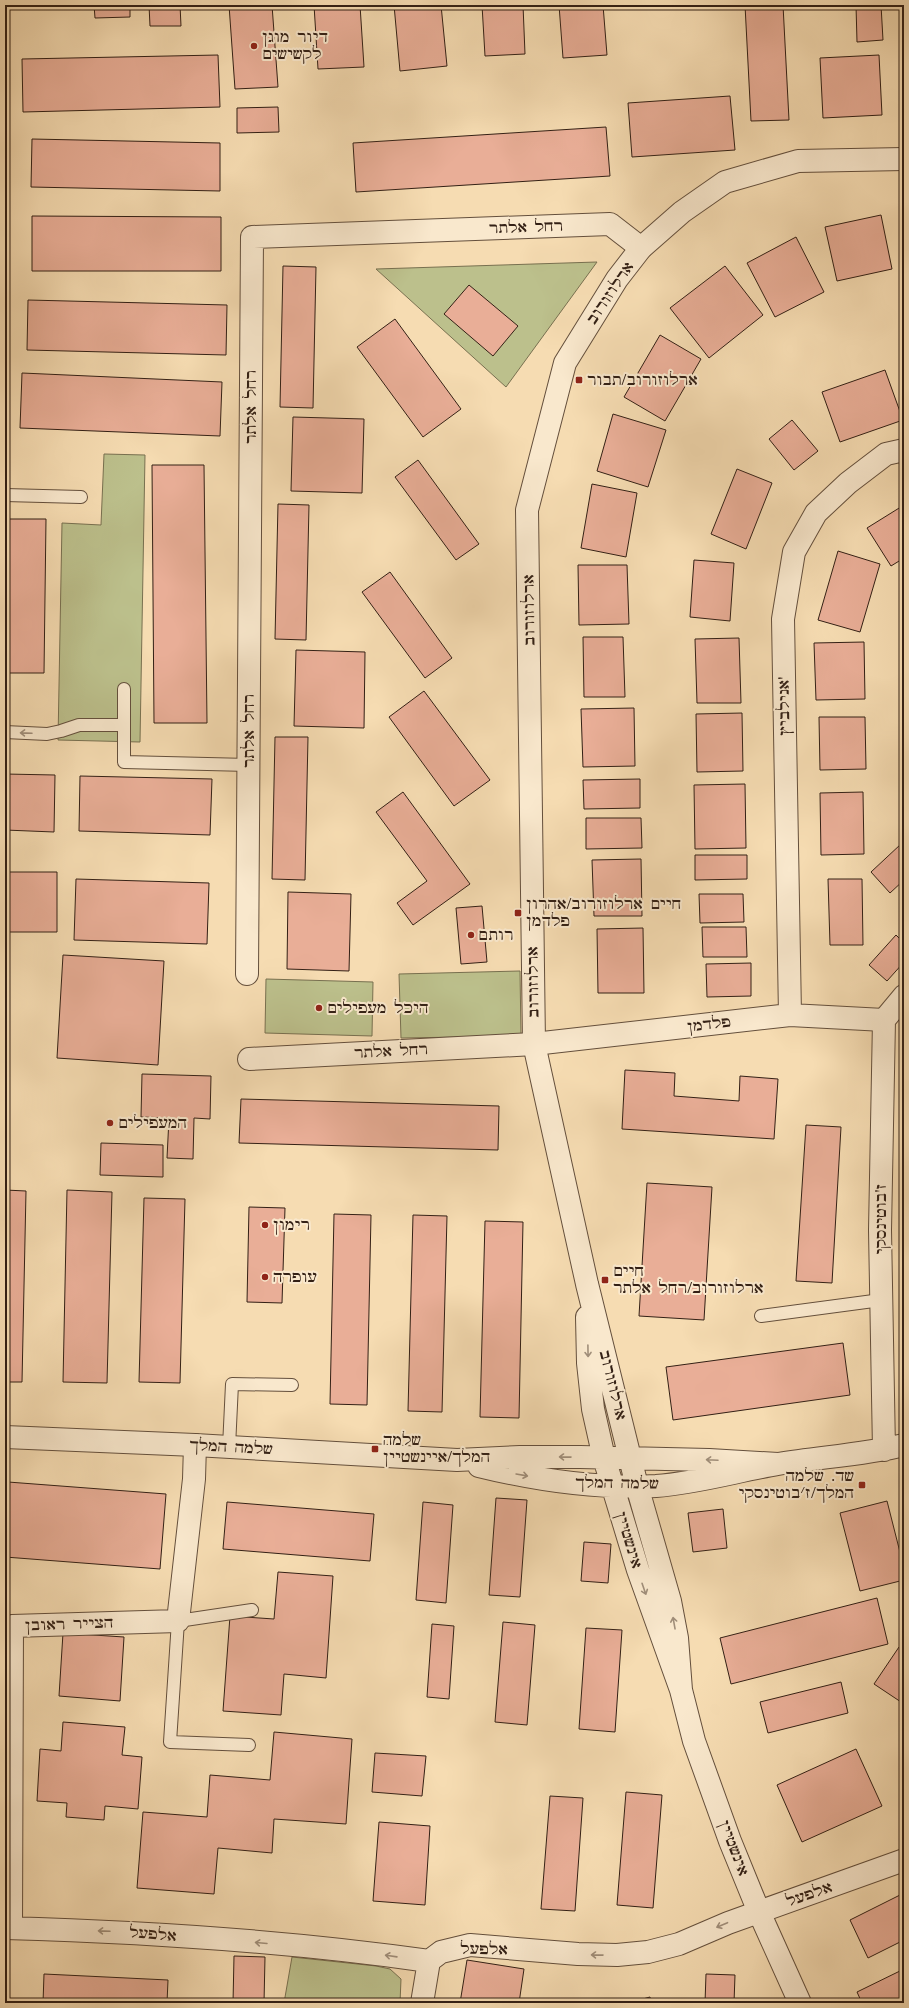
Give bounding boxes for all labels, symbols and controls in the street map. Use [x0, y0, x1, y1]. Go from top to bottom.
place label: דיור מוגן לקשישים [262, 27, 328, 64]
marker: דיור מוגן לקשישים [249, 41, 259, 51]
street label: רחל אלתר [489, 216, 563, 238]
street label: ארלוזורוב [582, 258, 638, 328]
street label: רחל אלתר [241, 370, 261, 444]
place label: ארלוזורוב/תבור [587, 370, 698, 390]
marker: ארלוזורוב/תבור [574, 375, 584, 385]
street label: ארלוזורוב [518, 574, 540, 646]
street label: אנילביץ' [773, 676, 795, 736]
street label: רחל אלתר [239, 694, 259, 768]
one-way arrow [20, 729, 33, 737]
place label: חיים ארלוזורוב/אהרון פלדמן [526, 894, 681, 931]
marker: חיים ארלוזורוב/אהרון פלדמן [513, 908, 523, 918]
place label: רותם [479, 925, 514, 945]
marker: רותם [466, 930, 476, 940]
street label: ארלוזורוב [522, 946, 544, 1018]
place label: היכל מעפילים [327, 998, 429, 1018]
marker: היכל מעפילים [314, 1003, 324, 1013]
street label: פלדמן [686, 1011, 732, 1037]
street label: רחל אלתר [353, 1039, 429, 1063]
place label: המעפילים [118, 1113, 187, 1133]
marker: המעפילים [105, 1118, 115, 1128]
street label: ז'בוטינסקי [871, 1183, 891, 1255]
place label: רימון [273, 1215, 310, 1235]
marker: רימון [260, 1220, 270, 1230]
place label: חיים ארלוזורוב/רחל אלתר [613, 1261, 764, 1298]
place label: עופרה [273, 1267, 317, 1287]
marker: עופרה [260, 1272, 270, 1282]
marker: חיים ארלוזורוב/רחל אלתר [600, 1275, 610, 1285]
one-way arrow [584, 1344, 591, 1357]
street label: ארלוזורוב [595, 1348, 631, 1422]
place label: שלמה המלך/איינשטיין [383, 1430, 490, 1467]
street label: שלמה המלך [189, 1435, 274, 1459]
marker: שלמה המלך/איינשטיין [370, 1444, 380, 1454]
one-way arrow [559, 1453, 572, 1461]
one-way arrow [706, 1457, 719, 1464]
place label: שד. שלמה המלך/ז׳בוטינסקי [739, 1466, 854, 1503]
one-way arrow [515, 1472, 528, 1480]
street label: שלמה המלך [575, 1472, 659, 1494]
marker: שד. שלמה המלך/ז׳בוטינסקי [857, 1480, 867, 1490]
street label: אינשטיין [611, 1509, 647, 1571]
one-way arrow [641, 1583, 649, 1595]
street label: הצייר ראובן [24, 1612, 114, 1636]
one-way arrow [670, 1617, 678, 1630]
street label: אינשטיין [714, 1817, 754, 1879]
street label: אלפעל [783, 1877, 835, 1911]
street label: אלפעל [128, 1922, 178, 1946]
one-way arrow [717, 1922, 729, 1930]
one-way arrow [98, 1927, 111, 1935]
street label: אלפעל [460, 1939, 508, 1959]
one-way arrow [255, 1940, 268, 1947]
one-way arrow [591, 1951, 604, 1958]
one-way arrow [385, 1952, 398, 1960]

